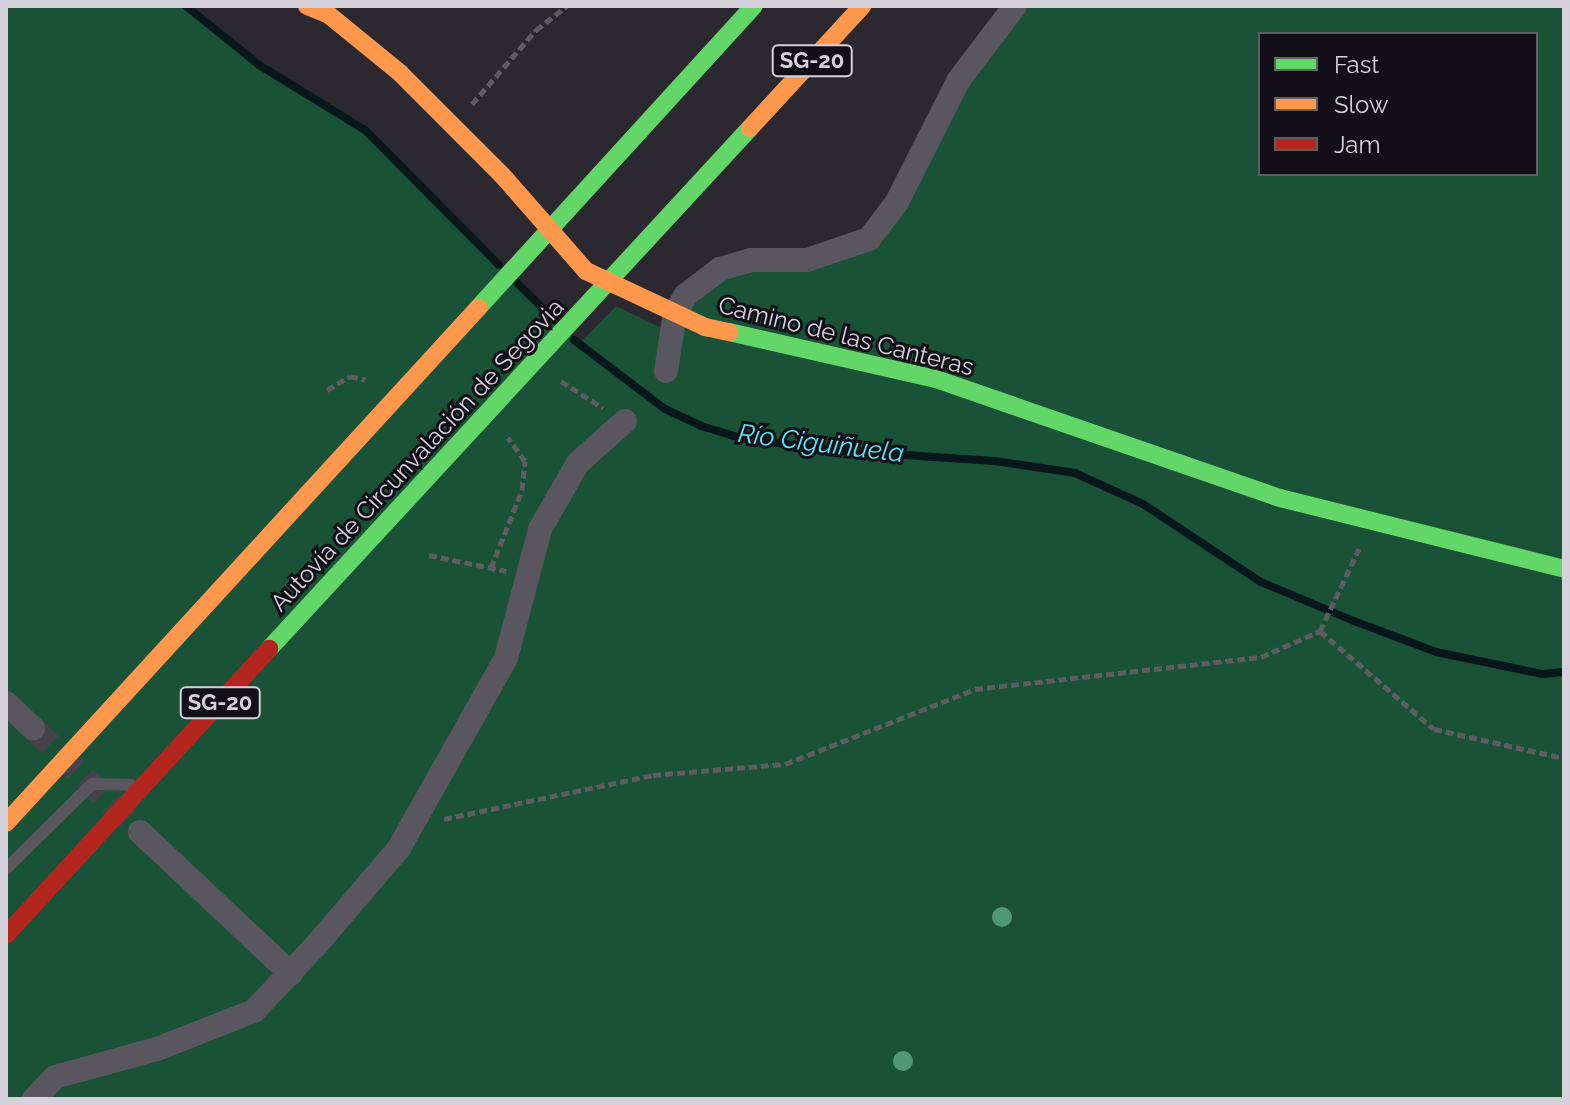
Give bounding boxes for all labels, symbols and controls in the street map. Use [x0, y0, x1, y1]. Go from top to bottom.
legend [1258, 32, 1538, 176]
road number: SG-20 [770, 43, 854, 79]
text: Fast [1334, 50, 1379, 79]
text: Slow [1334, 90, 1388, 119]
text: Jam [1334, 130, 1380, 159]
street label: Camino de las Canteras [715, 290, 977, 382]
street label: Autovía de Circunvalación de Segovia [264, 293, 570, 617]
water label: Río Ciguiñuela [736, 418, 906, 470]
road number: SG-20 [178, 685, 262, 721]

